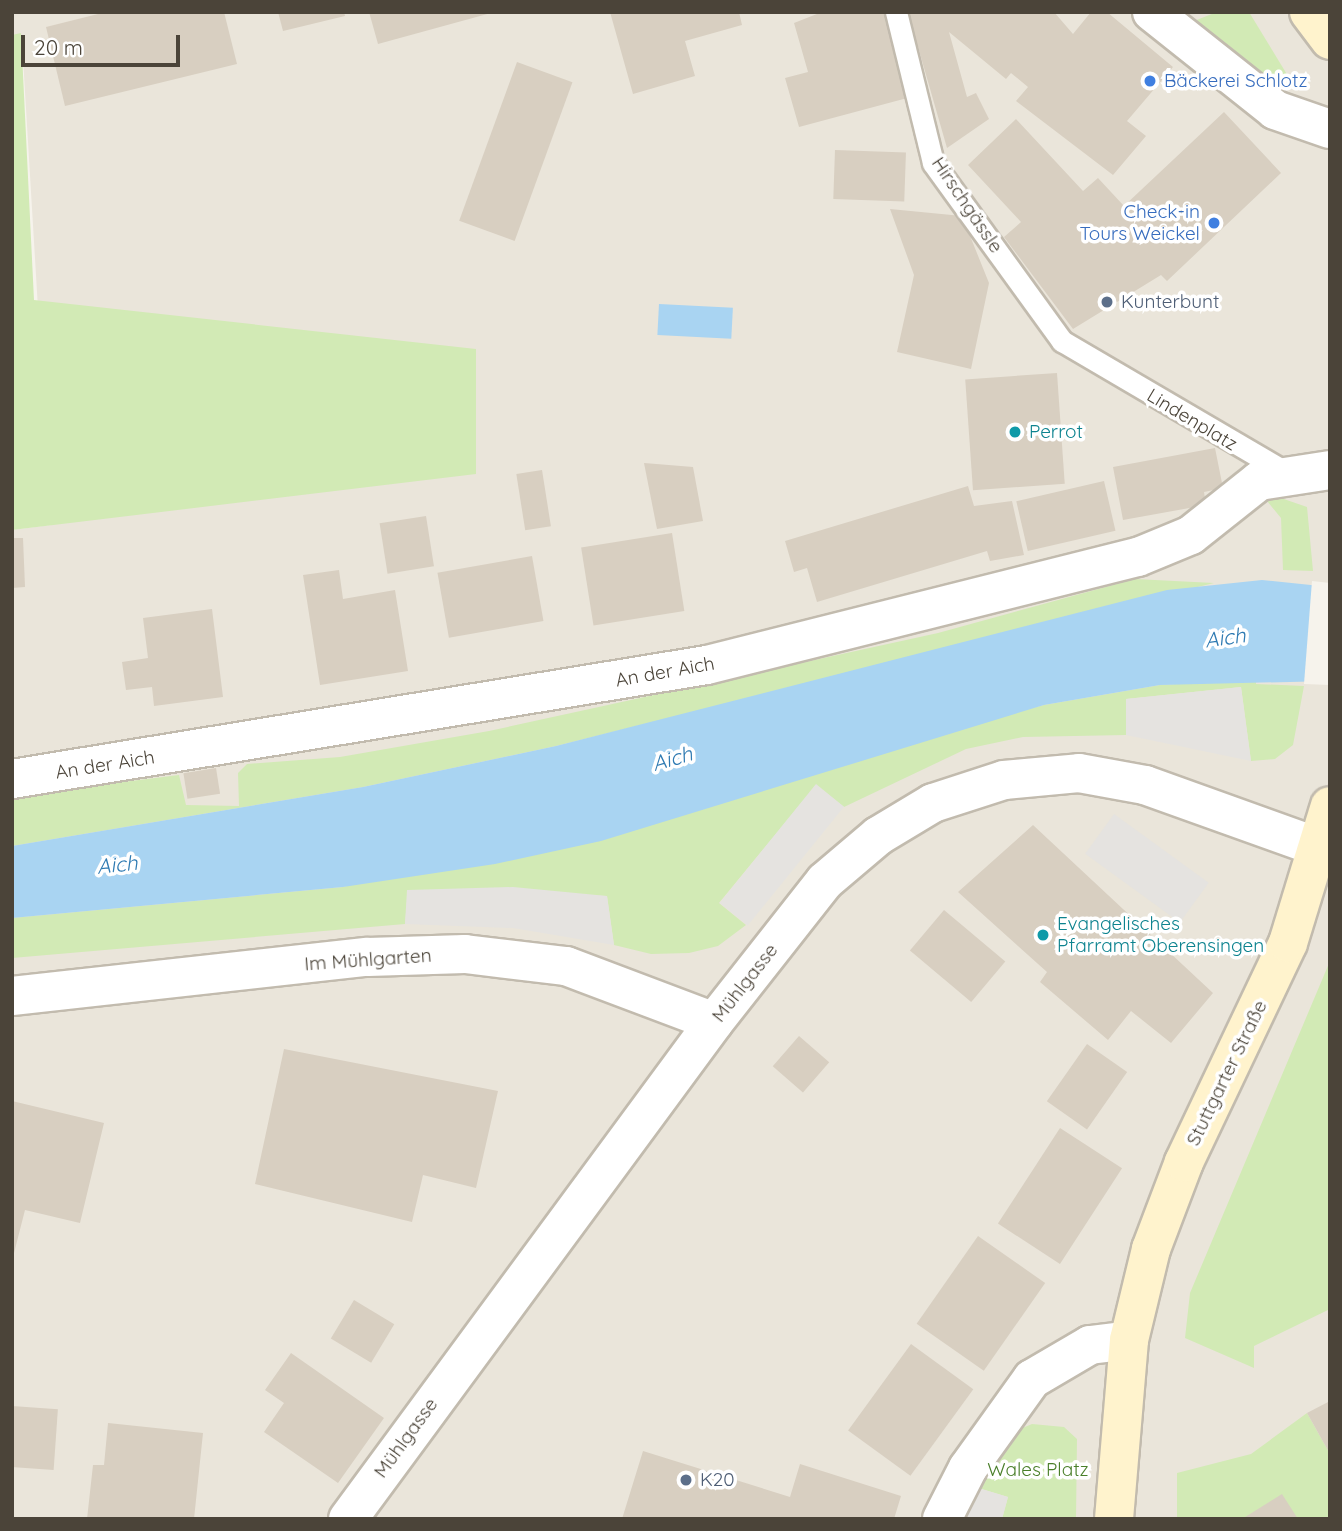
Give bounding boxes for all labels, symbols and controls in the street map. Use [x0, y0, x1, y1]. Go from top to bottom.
scale bar [24, 21, 184, 65]
text: 20 m [34, 34, 83, 60]
place label: Bäckerei Schlotz [1164, 70, 1308, 92]
marker: Bäckerei Schlotz [1142, 73, 1158, 89]
street label: Hirschgässle [927, 153, 1007, 257]
place label: Check-in Tours Weickel [1080, 201, 1200, 245]
marker: Check-in Tours Weickel [1206, 215, 1222, 231]
place label: Kunterbunt [1121, 291, 1220, 313]
marker: Kunterbunt [1099, 294, 1115, 310]
street label: Lindenplatz [1143, 384, 1241, 456]
place label: Perrot [1029, 421, 1083, 443]
marker: Perrot [1007, 424, 1023, 440]
water label: Aich [1203, 622, 1247, 652]
street label: An der Aich [614, 652, 716, 692]
water label: Aich [649, 740, 695, 776]
street label: An der Aich [54, 746, 156, 784]
water label: Aich [95, 849, 139, 879]
place label: Evangelisches Pfarramt Oberensingen [1057, 913, 1264, 957]
marker: Evangelisches Pfarramt Oberensingen [1035, 927, 1051, 943]
street label: Mühlgasse [707, 939, 783, 1027]
street label: Im Mühlgarten [304, 944, 432, 976]
street label: Stuttgarter Straße [1182, 997, 1272, 1149]
street label: Mühlgasse [369, 1394, 443, 1482]
park label: Wales Platz [987, 1459, 1089, 1481]
place label: K20 [700, 1469, 735, 1491]
marker: K20 [678, 1472, 694, 1488]

